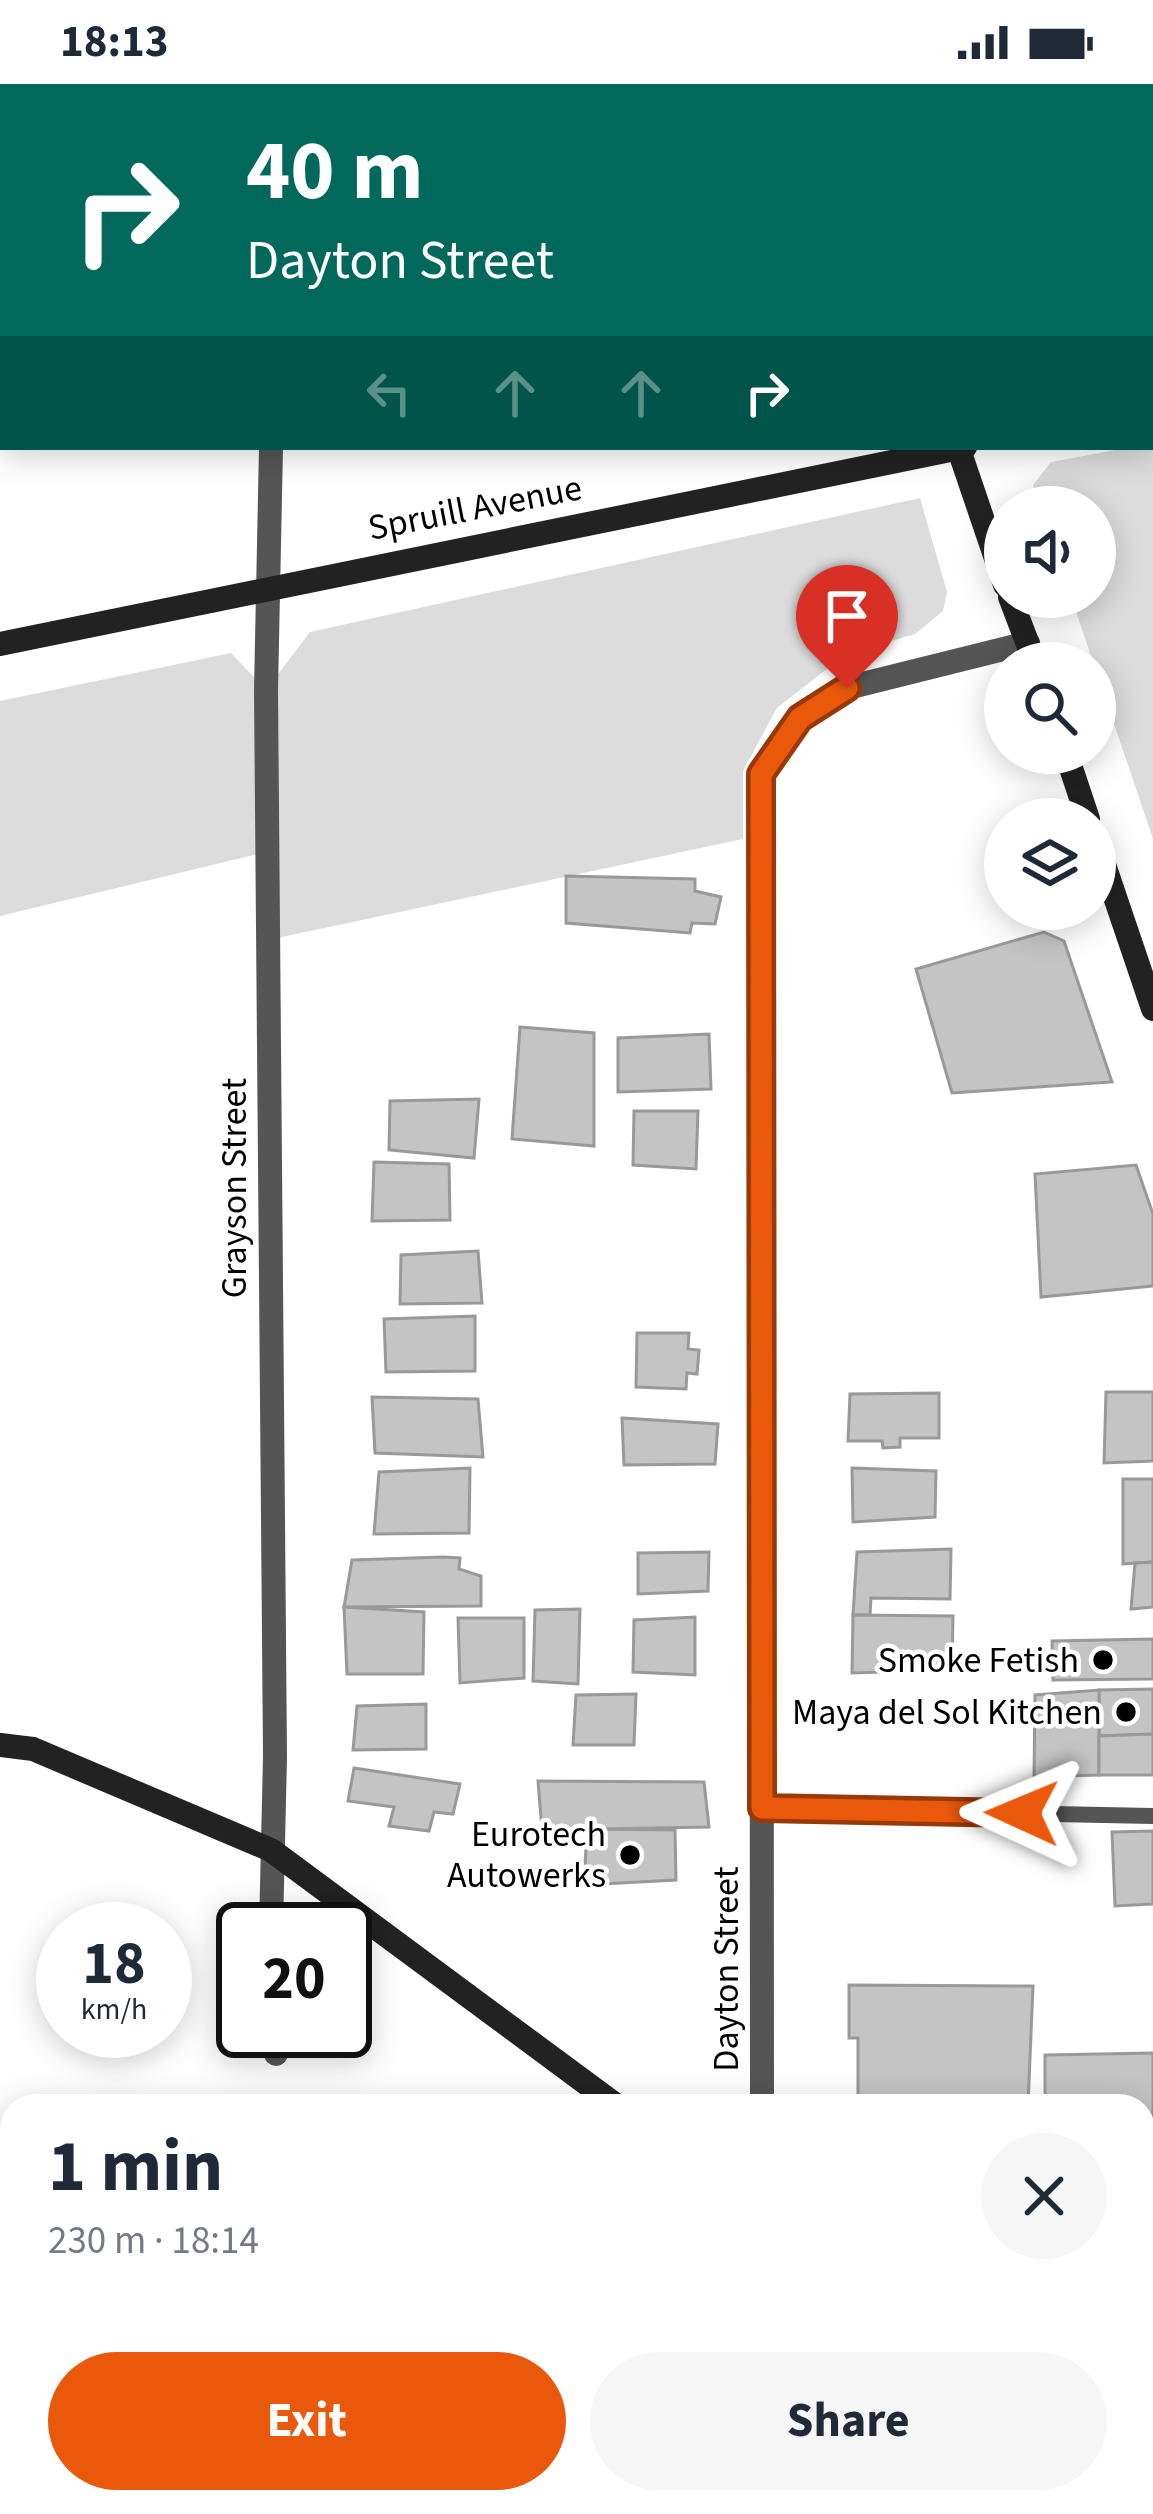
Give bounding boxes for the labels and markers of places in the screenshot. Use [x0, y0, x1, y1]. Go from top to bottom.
pin [796, 565, 898, 688]
place label: Smoke Fetish [878, 1635, 1079, 1686]
marker: Smoke Fetish [1090, 1647, 1116, 1673]
place label: Maya del Sol Kitchen [792, 1687, 1102, 1738]
marker: Maya del Sol Kitchen [1113, 1699, 1139, 1725]
place label: Eurotech Autowerks [447, 1809, 606, 1901]
marker: Eurotech Autowerks [617, 1842, 643, 1868]

